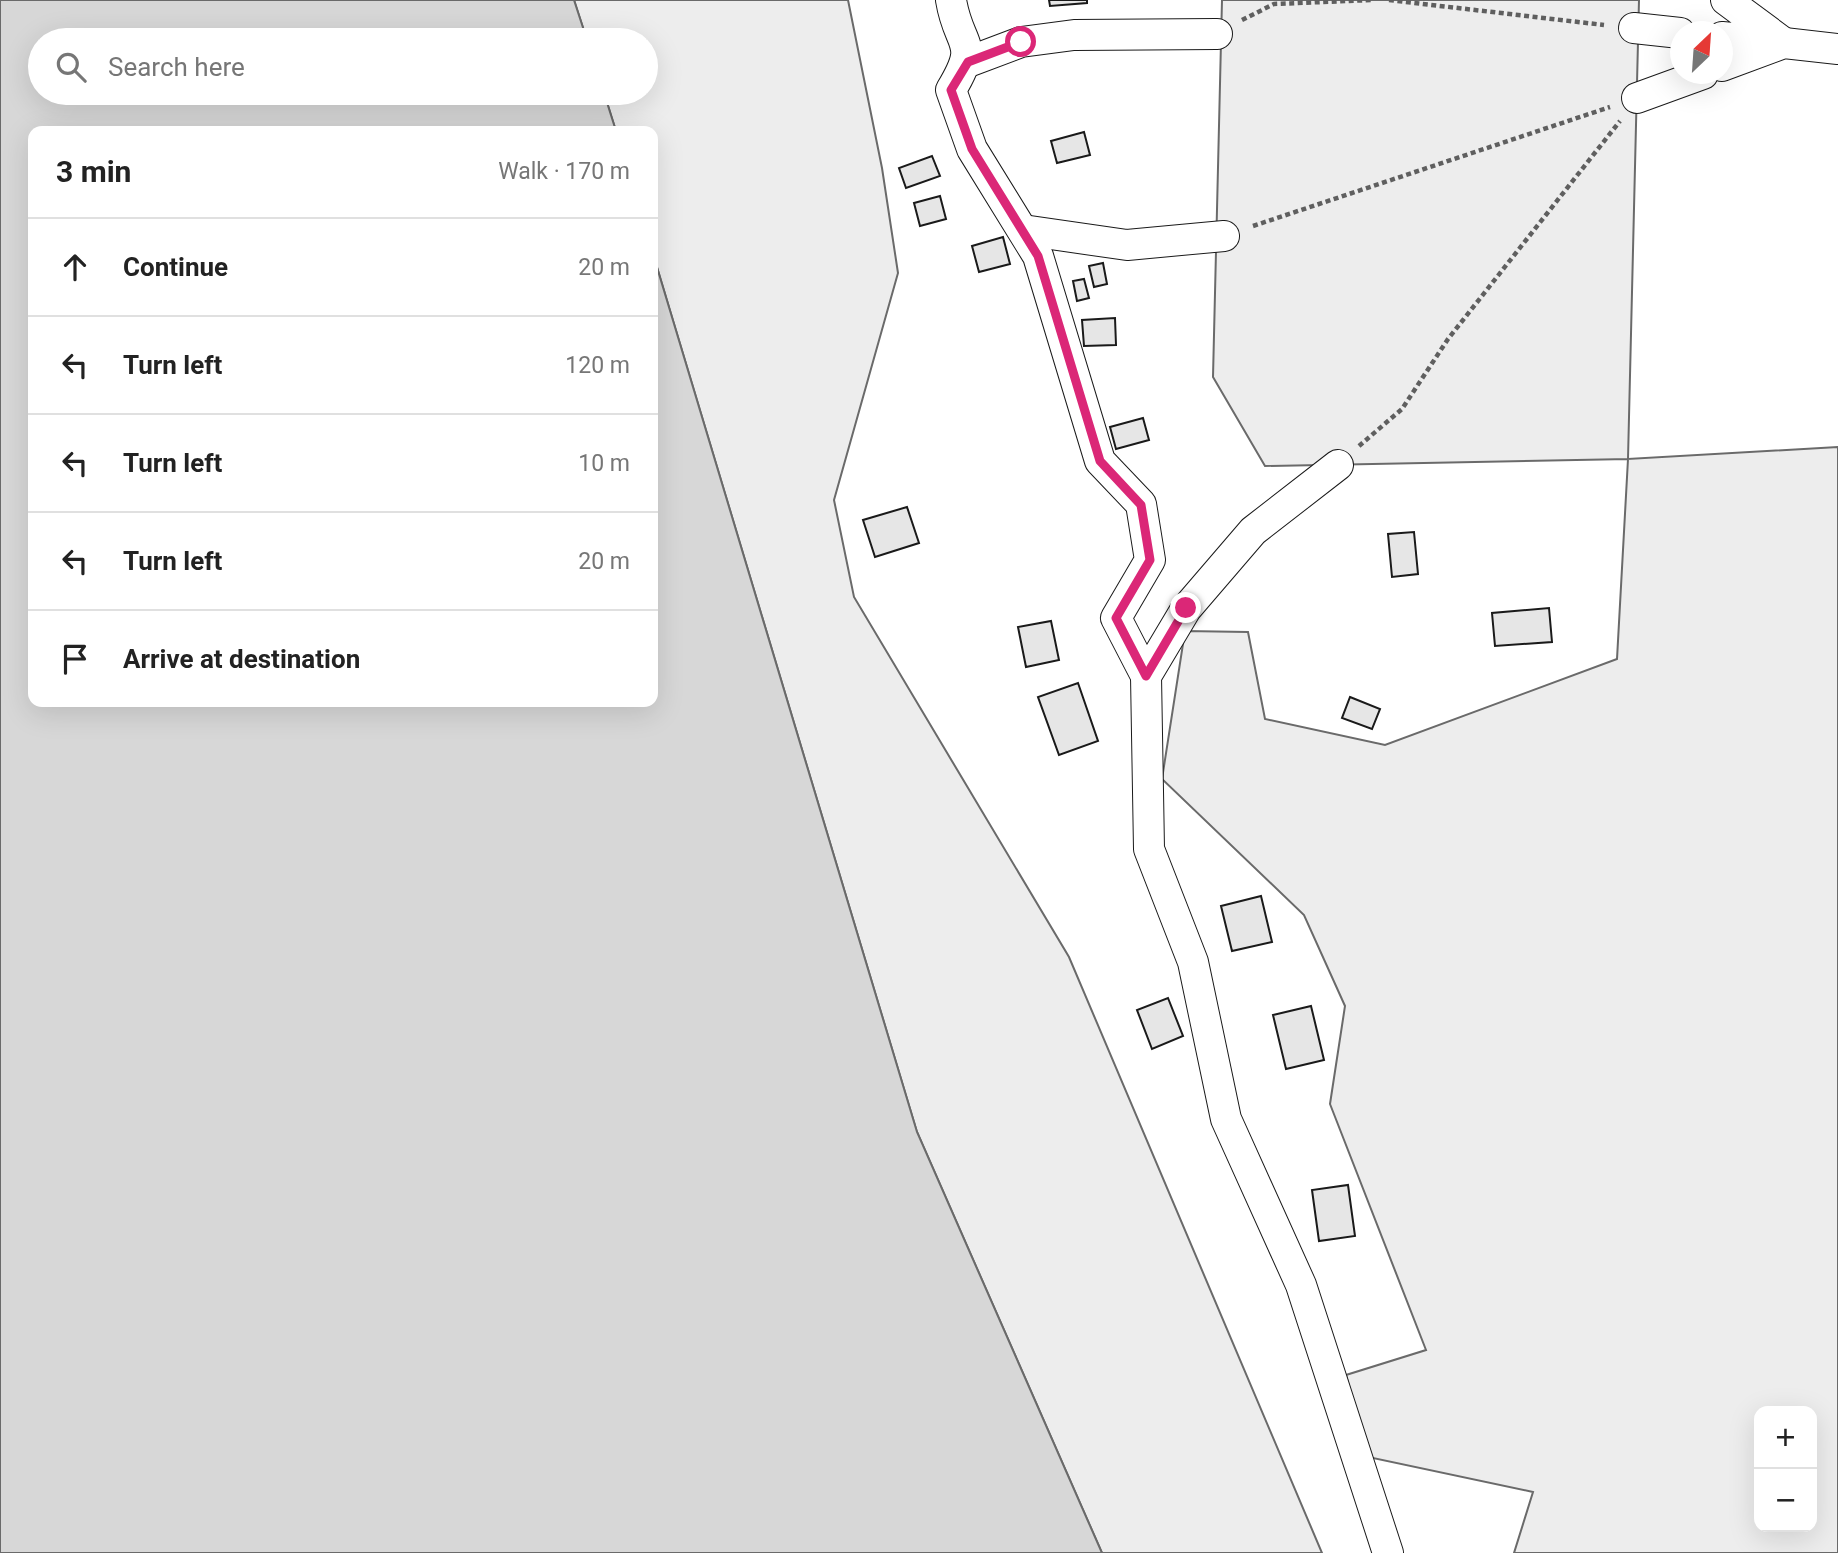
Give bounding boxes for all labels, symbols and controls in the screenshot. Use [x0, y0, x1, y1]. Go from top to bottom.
north arrow [1670, 21, 1733, 84]
route start [1005, 26, 1036, 57]
search box [28, 28, 658, 105]
icon: search [52, 48, 90, 86]
text: Search here [108, 52, 245, 82]
text: 3 min [56, 154, 131, 189]
text: Walk · 170 m [498, 158, 630, 185]
icon: ahead [56, 248, 94, 286]
text: Continue [123, 252, 228, 282]
text: 20 m [578, 254, 630, 281]
icon: left [56, 346, 94, 384]
text: Turn left [123, 350, 222, 380]
text: 120 m [565, 352, 630, 379]
icon: left [56, 444, 94, 482]
text: Turn left [123, 448, 222, 478]
text: 10 m [578, 450, 630, 477]
icon: left [56, 542, 94, 580]
text: Turn left [123, 546, 222, 576]
text: 20 m [578, 548, 630, 575]
route end [1170, 592, 1201, 623]
icon: arrive [56, 640, 94, 678]
text: Arrive at destination [123, 644, 360, 674]
map controls [1754, 1406, 1817, 1532]
button: + [1754, 1406, 1817, 1469]
button: − [1754, 1469, 1817, 1532]

